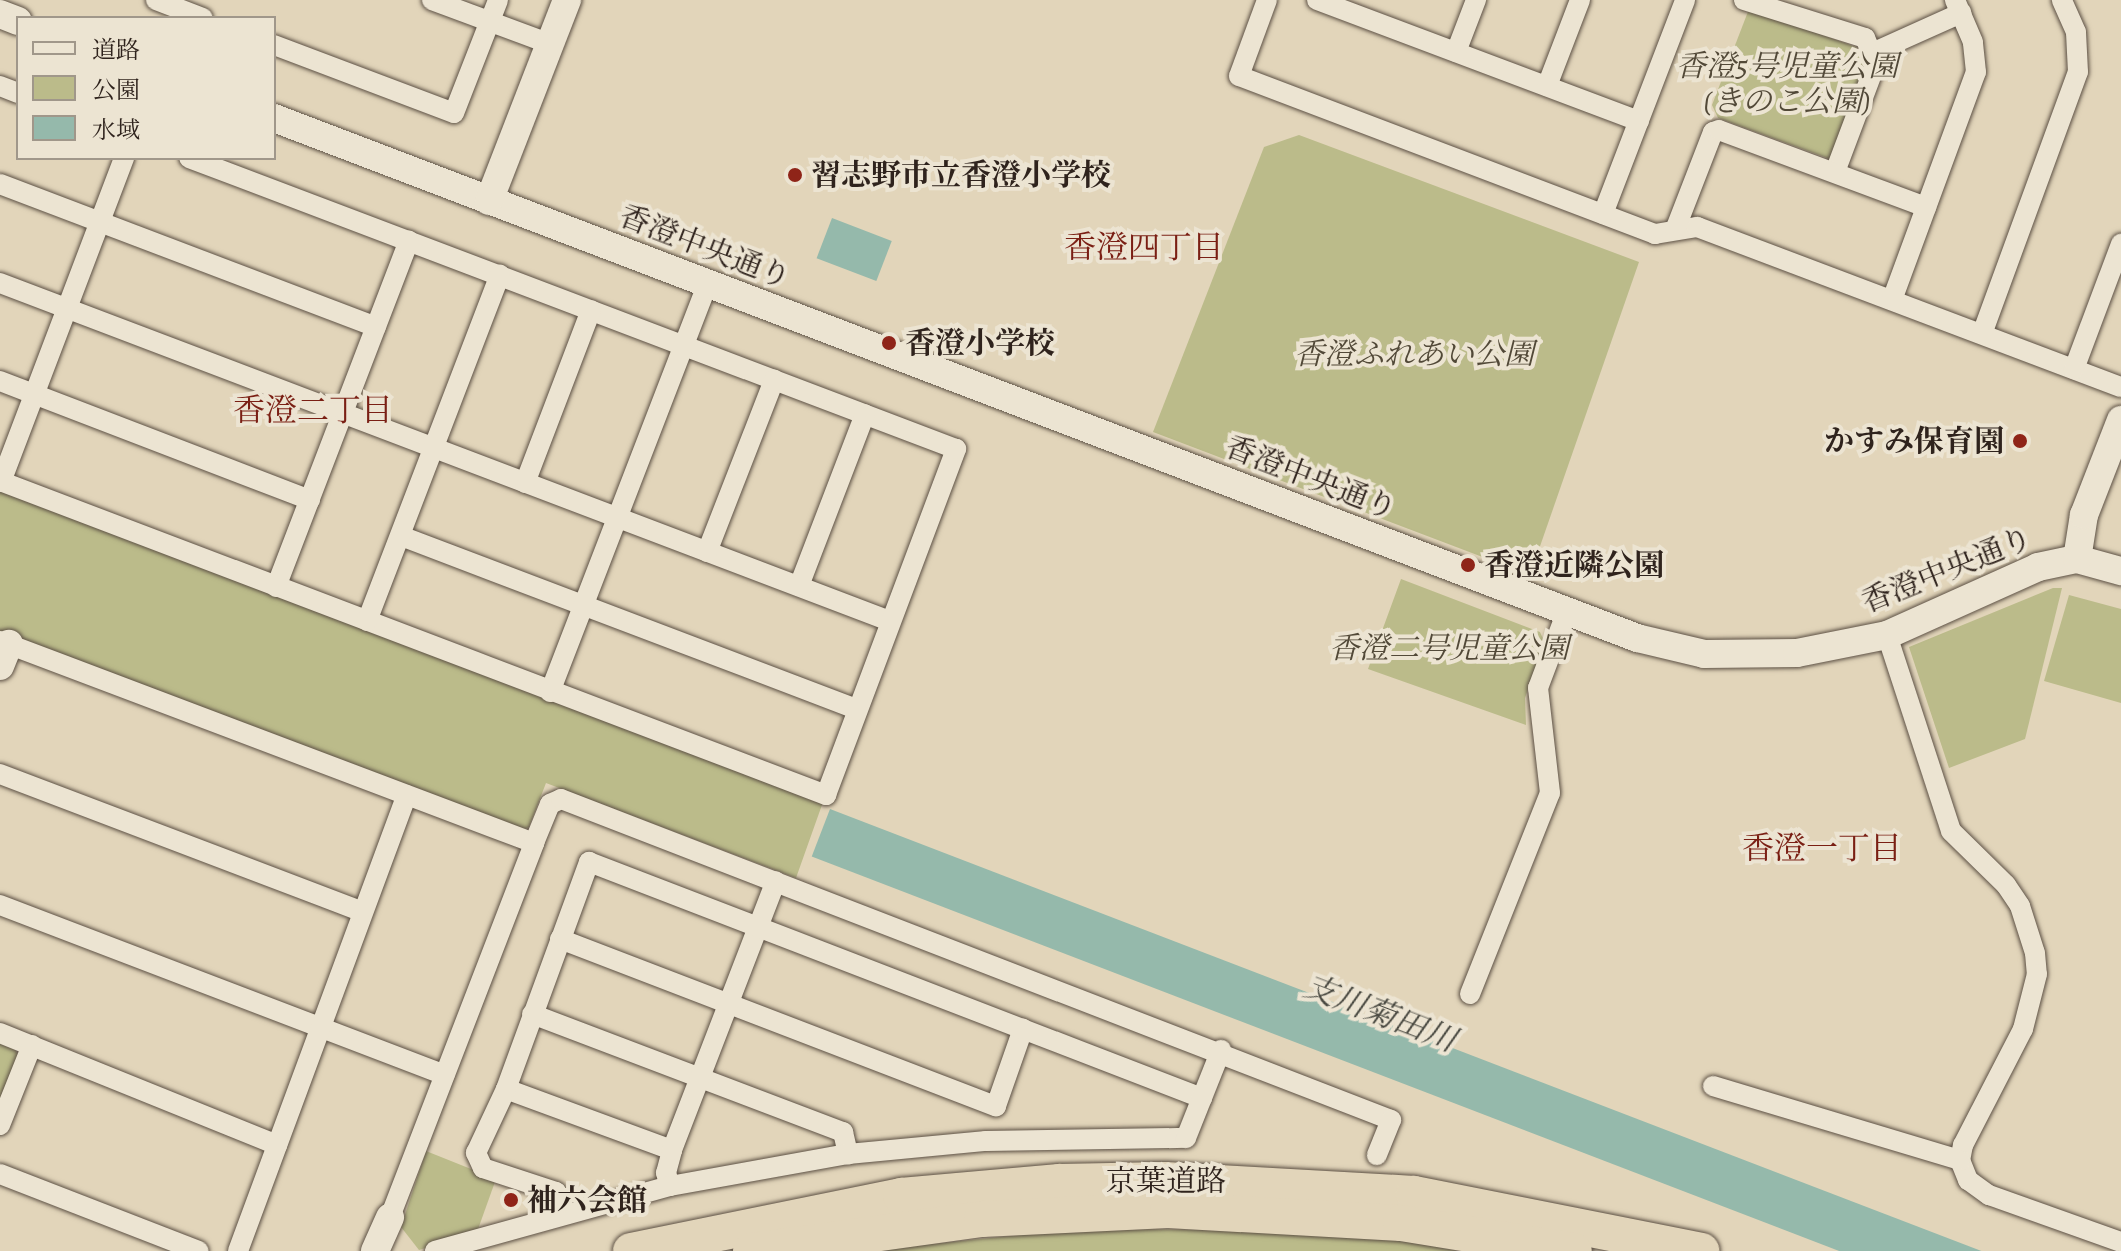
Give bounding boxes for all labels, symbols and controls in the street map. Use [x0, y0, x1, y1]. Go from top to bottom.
legend [16, 16, 276, 160]
text: 道路 [92, 34, 140, 66]
park label: 香澄5号児童公園 (きのこ公園) [1676, 48, 1898, 118]
text: 公園 [92, 74, 140, 106]
text: 水域 [92, 114, 140, 146]
place label: 習志野市立香澄小学校 [811, 157, 1111, 193]
marker: 習志野市立香澄小学校 [786, 166, 804, 184]
street label: 香澄中央通り [615, 198, 795, 296]
district label: 香澄四丁目 [1064, 228, 1224, 266]
place label: 香澄小学校 [905, 325, 1055, 361]
marker: 香澄小学校 [880, 334, 898, 352]
park label: 香澄ふれあい公園 [1294, 336, 1534, 372]
district label: 香澄二丁目 [233, 391, 393, 429]
place label: かすみ保育園 [1824, 423, 2004, 459]
street label: 香澄中央通り [1221, 429, 1401, 527]
marker: かすみ保育園 [2011, 432, 2029, 450]
street label: 香澄中央通り [1857, 520, 2037, 620]
place label: 香澄近隣公園 [1484, 547, 1664, 583]
marker: 香澄近隣公園 [1459, 556, 1477, 574]
park label: 香澄二号児童公園 [1329, 630, 1569, 666]
district label: 香澄一丁目 [1742, 829, 1902, 867]
water label: 支川菊田川 [1298, 966, 1462, 1060]
street label: 京葉道路 [1106, 1163, 1226, 1199]
place label: 袖六会館 [527, 1182, 647, 1218]
marker: 袖六会館 [502, 1191, 520, 1209]

